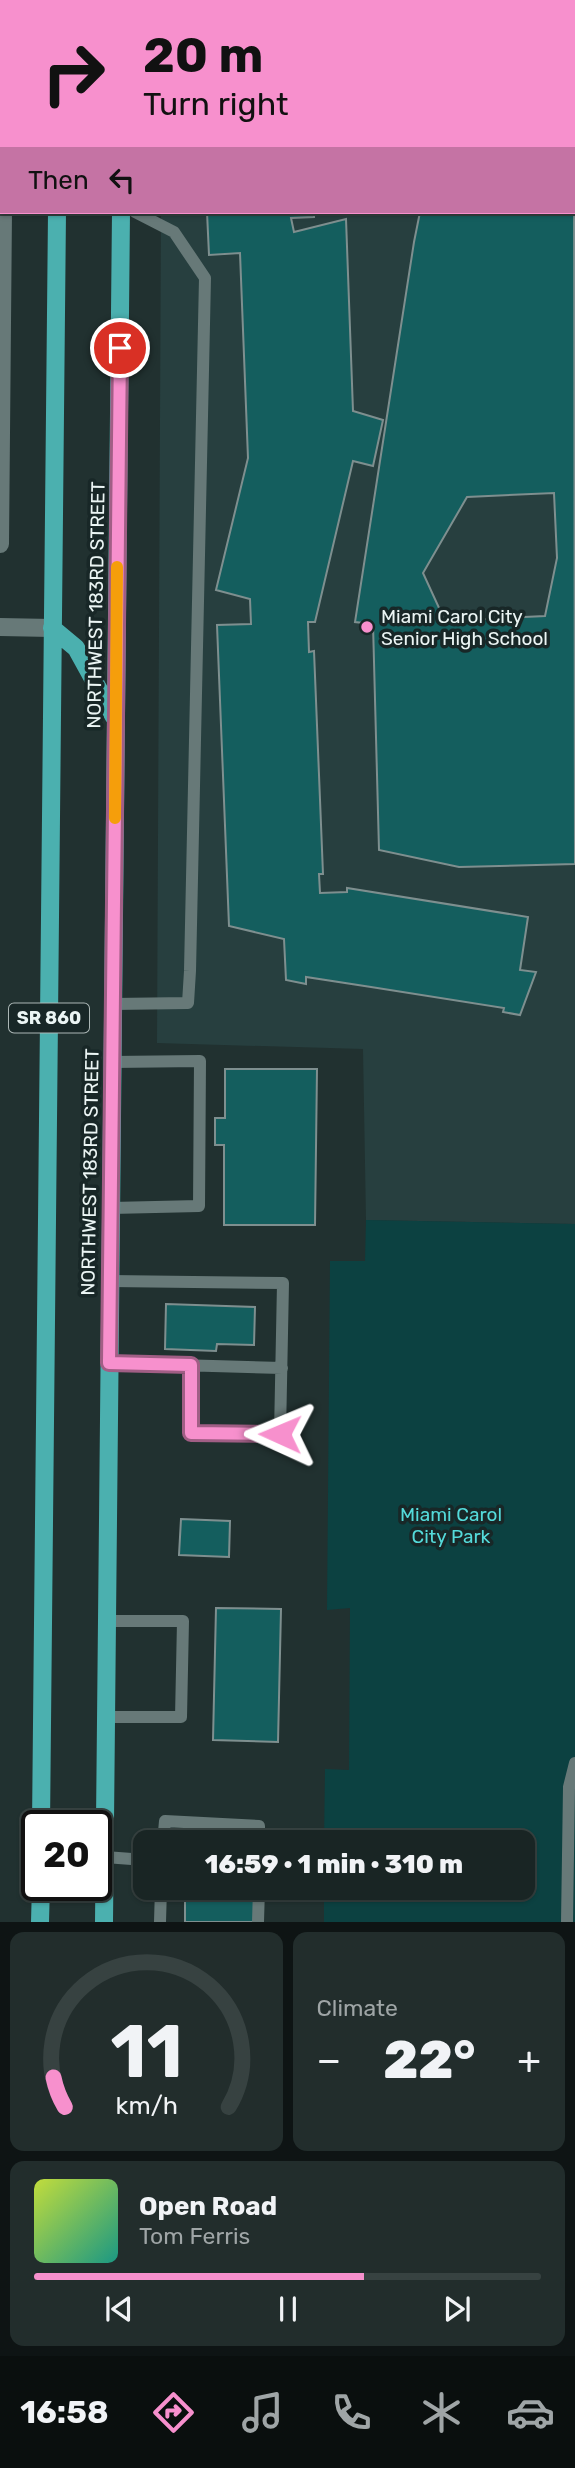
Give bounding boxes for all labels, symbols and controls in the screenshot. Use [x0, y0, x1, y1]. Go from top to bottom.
text: 20 m [143, 26, 264, 84]
icon: right [28, 28, 119, 119]
text: Turn right [143, 85, 288, 123]
icon: left [103, 161, 141, 199]
text: Then [28, 165, 89, 196]
pin [90, 318, 150, 378]
icon: arrive [101, 329, 139, 367]
street label: NORTHWEST 183RD STREET [82, 481, 110, 729]
place label: Miami Carol City Senior High School [381, 605, 548, 650]
marker: Miami Carol City Senior High School [359, 619, 375, 635]
road number: SR 860 [9, 1003, 89, 1032]
street label: NORTHWEST 183RD STREET [76, 1048, 104, 1296]
position arrow [243, 1397, 317, 1471]
park label: Miami Carol City Park [400, 1503, 502, 1548]
speed limit sign: 20 [21, 1810, 112, 1901]
text: 16:59 · 1 min · 310 m [205, 1849, 463, 1880]
text: Climate [317, 1994, 398, 2022]
text: 11 [110, 2010, 182, 2096]
text: 22° [383, 2029, 475, 2091]
text: − [317, 2037, 341, 2083]
text: + [517, 2037, 541, 2083]
text: km/h [115, 2091, 177, 2120]
text: Open Road [139, 2191, 277, 2222]
text: Tom Ferris [139, 2222, 250, 2250]
icon: previous [100, 2290, 138, 2328]
icon: pause [269, 2290, 307, 2328]
icon: next [438, 2290, 476, 2328]
icon: directions [149, 2388, 198, 2437]
icon: music [238, 2388, 287, 2437]
icon: phone [327, 2388, 376, 2437]
icon: climate [417, 2388, 466, 2437]
icon: car [506, 2388, 555, 2437]
text: 16:58 [20, 2393, 109, 2431]

